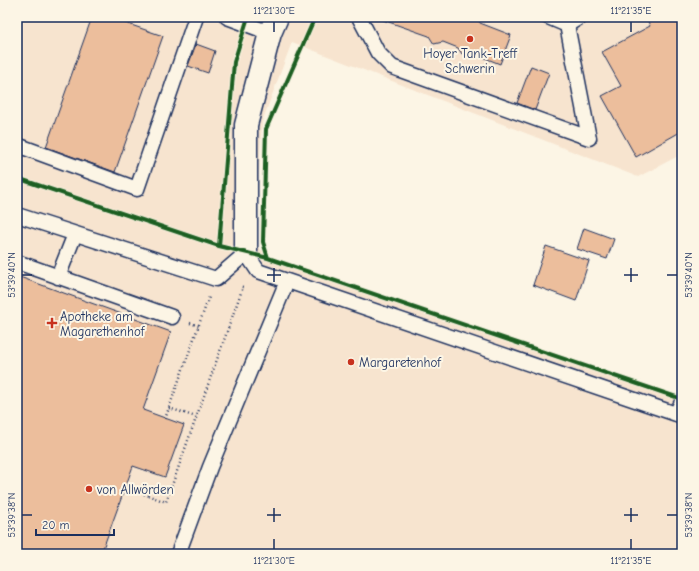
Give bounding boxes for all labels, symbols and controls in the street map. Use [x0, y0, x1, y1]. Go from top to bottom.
text: 11°21'30"E [253, 5, 295, 17]
text: 11°21'35"E [611, 5, 651, 17]
marker: Hoyer Tank-Treff Schwerin [465, 34, 475, 44]
place label: Hoyer Tank-Treff Schwerin [423, 46, 518, 76]
text: 53°39'40"N [6, 252, 18, 298]
text: 53°39'40"N [683, 252, 695, 298]
place label: Apotheke am Magarethenhof [60, 309, 146, 339]
marker: Apotheke am Magarethenhof [47, 318, 57, 328]
place label: Margaretenhof [359, 355, 442, 370]
marker: Margaretenhof [346, 357, 356, 367]
place label: von Allwörden [96, 482, 174, 497]
marker: von Allwörden [84, 484, 94, 494]
text: 53°39'38"N [6, 493, 18, 537]
text: 53°39'38"N [683, 493, 695, 537]
scale bar [36, 511, 114, 537]
text: 20 m [42, 518, 70, 532]
text: 11°21'30"E [253, 555, 295, 567]
text: 11°21'35"E [611, 555, 651, 567]

